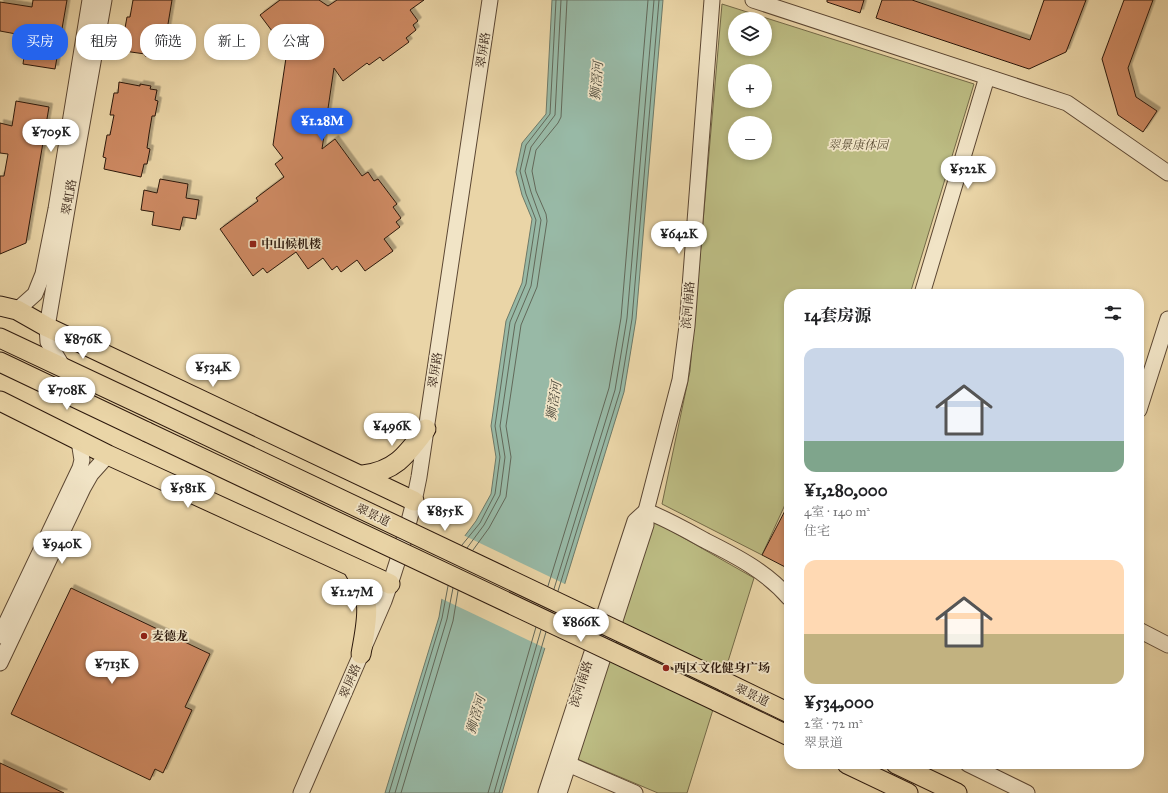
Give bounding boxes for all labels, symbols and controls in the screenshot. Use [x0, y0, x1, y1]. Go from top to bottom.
map controls [728, 12, 772, 160]
button: layers [728, 12, 772, 56]
chip: 买房 [12, 24, 68, 60]
chip: 租房 [76, 24, 132, 60]
chip: 筛选 [140, 24, 196, 60]
chip: 新上 [204, 24, 260, 60]
chip: 公寓 [268, 24, 324, 60]
street label: 翠屏路 [473, 31, 493, 69]
water label: 狮滘河 [587, 59, 607, 101]
button: + [728, 64, 772, 108]
pin: ¥1.28M [289, 108, 355, 142]
text: ¥1.28M [300, 113, 344, 129]
button: − [728, 116, 772, 160]
pin: ¥709K [23, 119, 79, 153]
text: ¥709K [31, 124, 71, 140]
park label: 翠景康体园 [828, 138, 890, 152]
pin: ¥522K [940, 156, 996, 190]
text: ¥522K [950, 161, 986, 177]
street label: 翠虹路 [59, 178, 79, 216]
pin: ¥642K [651, 221, 707, 255]
text: ¥642K [660, 226, 698, 242]
place label: 中山候机楼 [261, 237, 321, 251]
marker: 中山候机楼 [248, 239, 258, 249]
street label: 滨河南路 [679, 280, 697, 330]
icon: filters [1102, 302, 1124, 324]
text: 14套房源 [804, 305, 871, 326]
pin: ¥876K [55, 326, 111, 360]
text: ¥876K [64, 331, 102, 347]
street label: 翠屏路 [425, 351, 445, 389]
pin: ¥534K [185, 354, 241, 388]
text: ¥534K [195, 359, 231, 375]
icon: home [928, 374, 1000, 446]
pin: ¥708K [39, 377, 95, 411]
water label: 狮滘河 [543, 379, 565, 422]
text: ¥708K [47, 382, 87, 398]
pin: ¥496K [364, 413, 420, 447]
text: ¥496K [373, 418, 411, 434]
pin: ¥581K [160, 475, 216, 509]
text: ¥581K [170, 480, 206, 496]
text: ¥1,280,000 [804, 480, 888, 501]
pin: ¥855K [417, 498, 473, 532]
street label: 翠景道 [354, 501, 392, 529]
text: ¥855K [427, 503, 463, 519]
text: 4室 · 140 m² [804, 504, 870, 520]
text: 住宅 [804, 523, 830, 539]
pin: ¥940K [34, 531, 90, 565]
text: ¥940K [42, 536, 82, 552]
pin: ¥1.27M [319, 579, 385, 613]
text: ¥1.27M [331, 584, 373, 600]
icon: home [928, 586, 1000, 658]
pin: ¥866K [553, 609, 609, 643]
text: ¥866K [562, 614, 600, 630]
place label: 麦德龙 [152, 629, 188, 643]
marker: 麦德龙 [139, 631, 149, 641]
pin: ¥713K [84, 651, 140, 685]
text: ¥713K [94, 656, 130, 672]
street label: 滨河南路 [567, 659, 595, 709]
place label: 西区文化健身广场 [674, 661, 770, 675]
street label: 翠屏路 [337, 662, 363, 700]
marker: 西区文化健身广场 [661, 663, 671, 673]
street label: 翠景道 [733, 681, 771, 709]
water label: 狮滘河 [463, 692, 490, 736]
text: ¥534,000 [804, 692, 874, 713]
text: 2室 · 72 m² [804, 716, 863, 732]
text: 翠景道 [804, 735, 843, 751]

